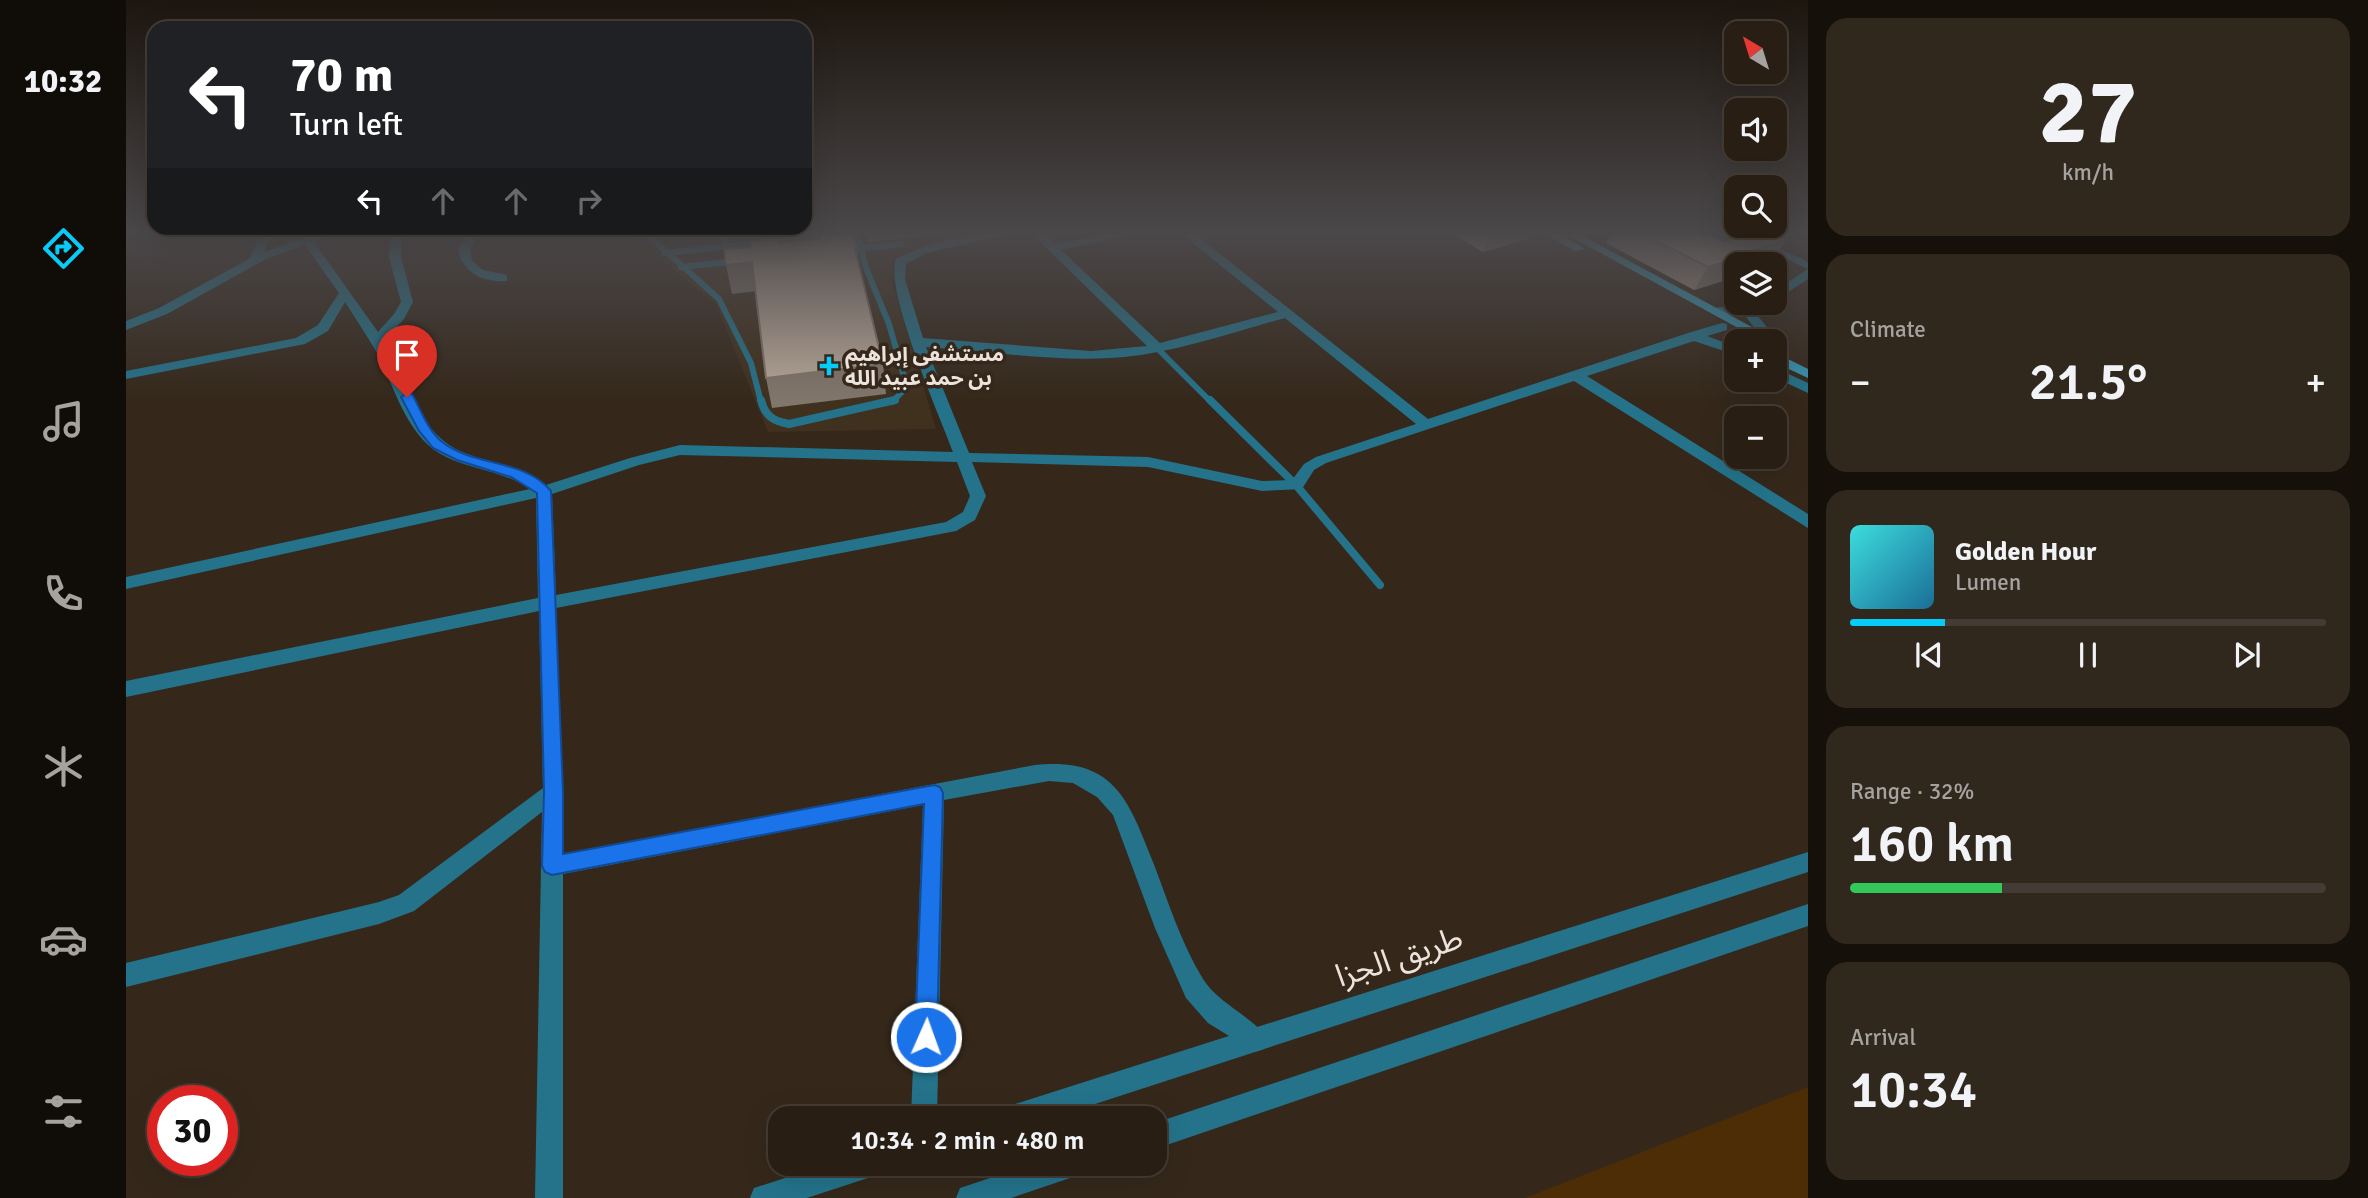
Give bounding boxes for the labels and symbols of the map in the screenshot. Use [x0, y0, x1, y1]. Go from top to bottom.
north arrow [1724, 21, 1787, 84]
pin [377, 325, 437, 397]
place label: مستشفى إبراهيم بن حمد عبيد الله [845, 341, 1004, 391]
marker: مستشفى إبراهيم بن حمد عبيد الله [819, 356, 839, 376]
street label: طريق الجزا [1330, 918, 1468, 996]
position arrow [889, 1000, 963, 1074]
speed limit sign: 30 [147, 1085, 238, 1176]

